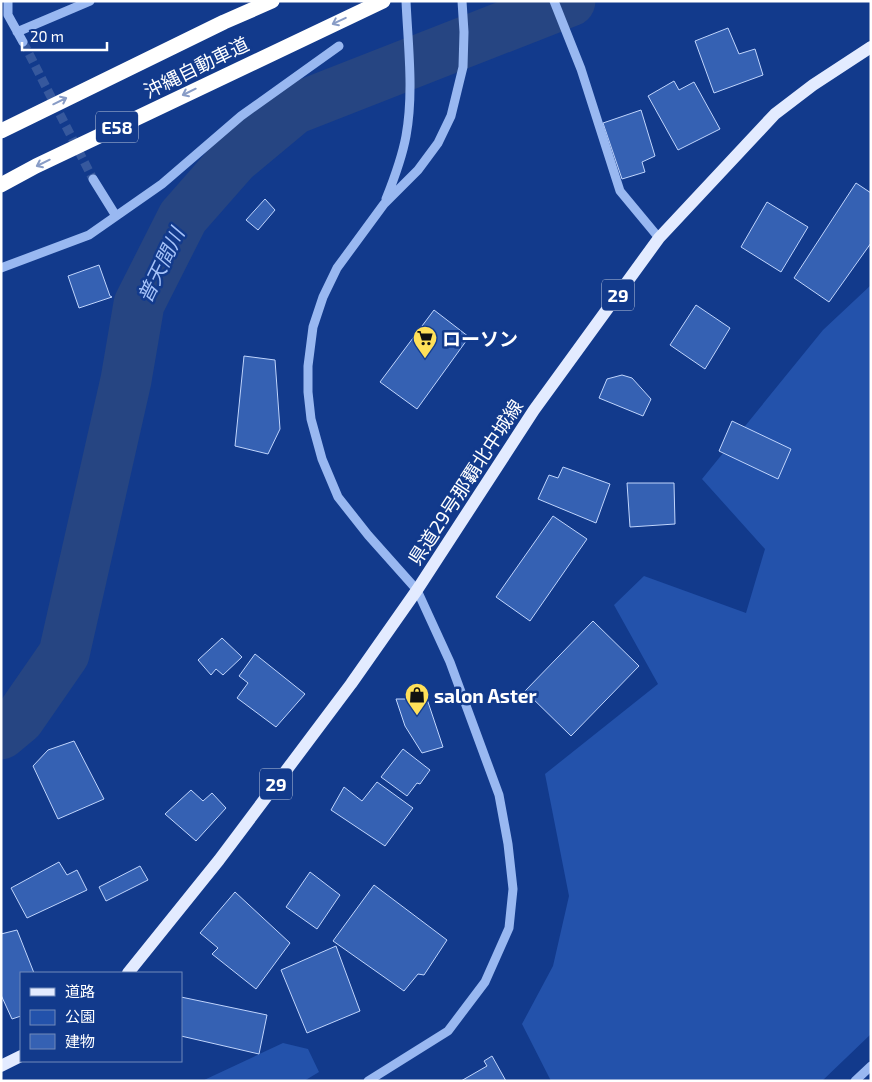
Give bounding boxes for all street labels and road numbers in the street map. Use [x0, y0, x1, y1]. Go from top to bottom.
street label: 沖縄自動車道 [140, 32, 252, 102]
road number: E58 [96, 111, 138, 142]
road number: 29 [602, 280, 634, 310]
street label: 県道29号那覇北中城線 [403, 395, 527, 569]
road number: 29 [260, 769, 292, 800]

